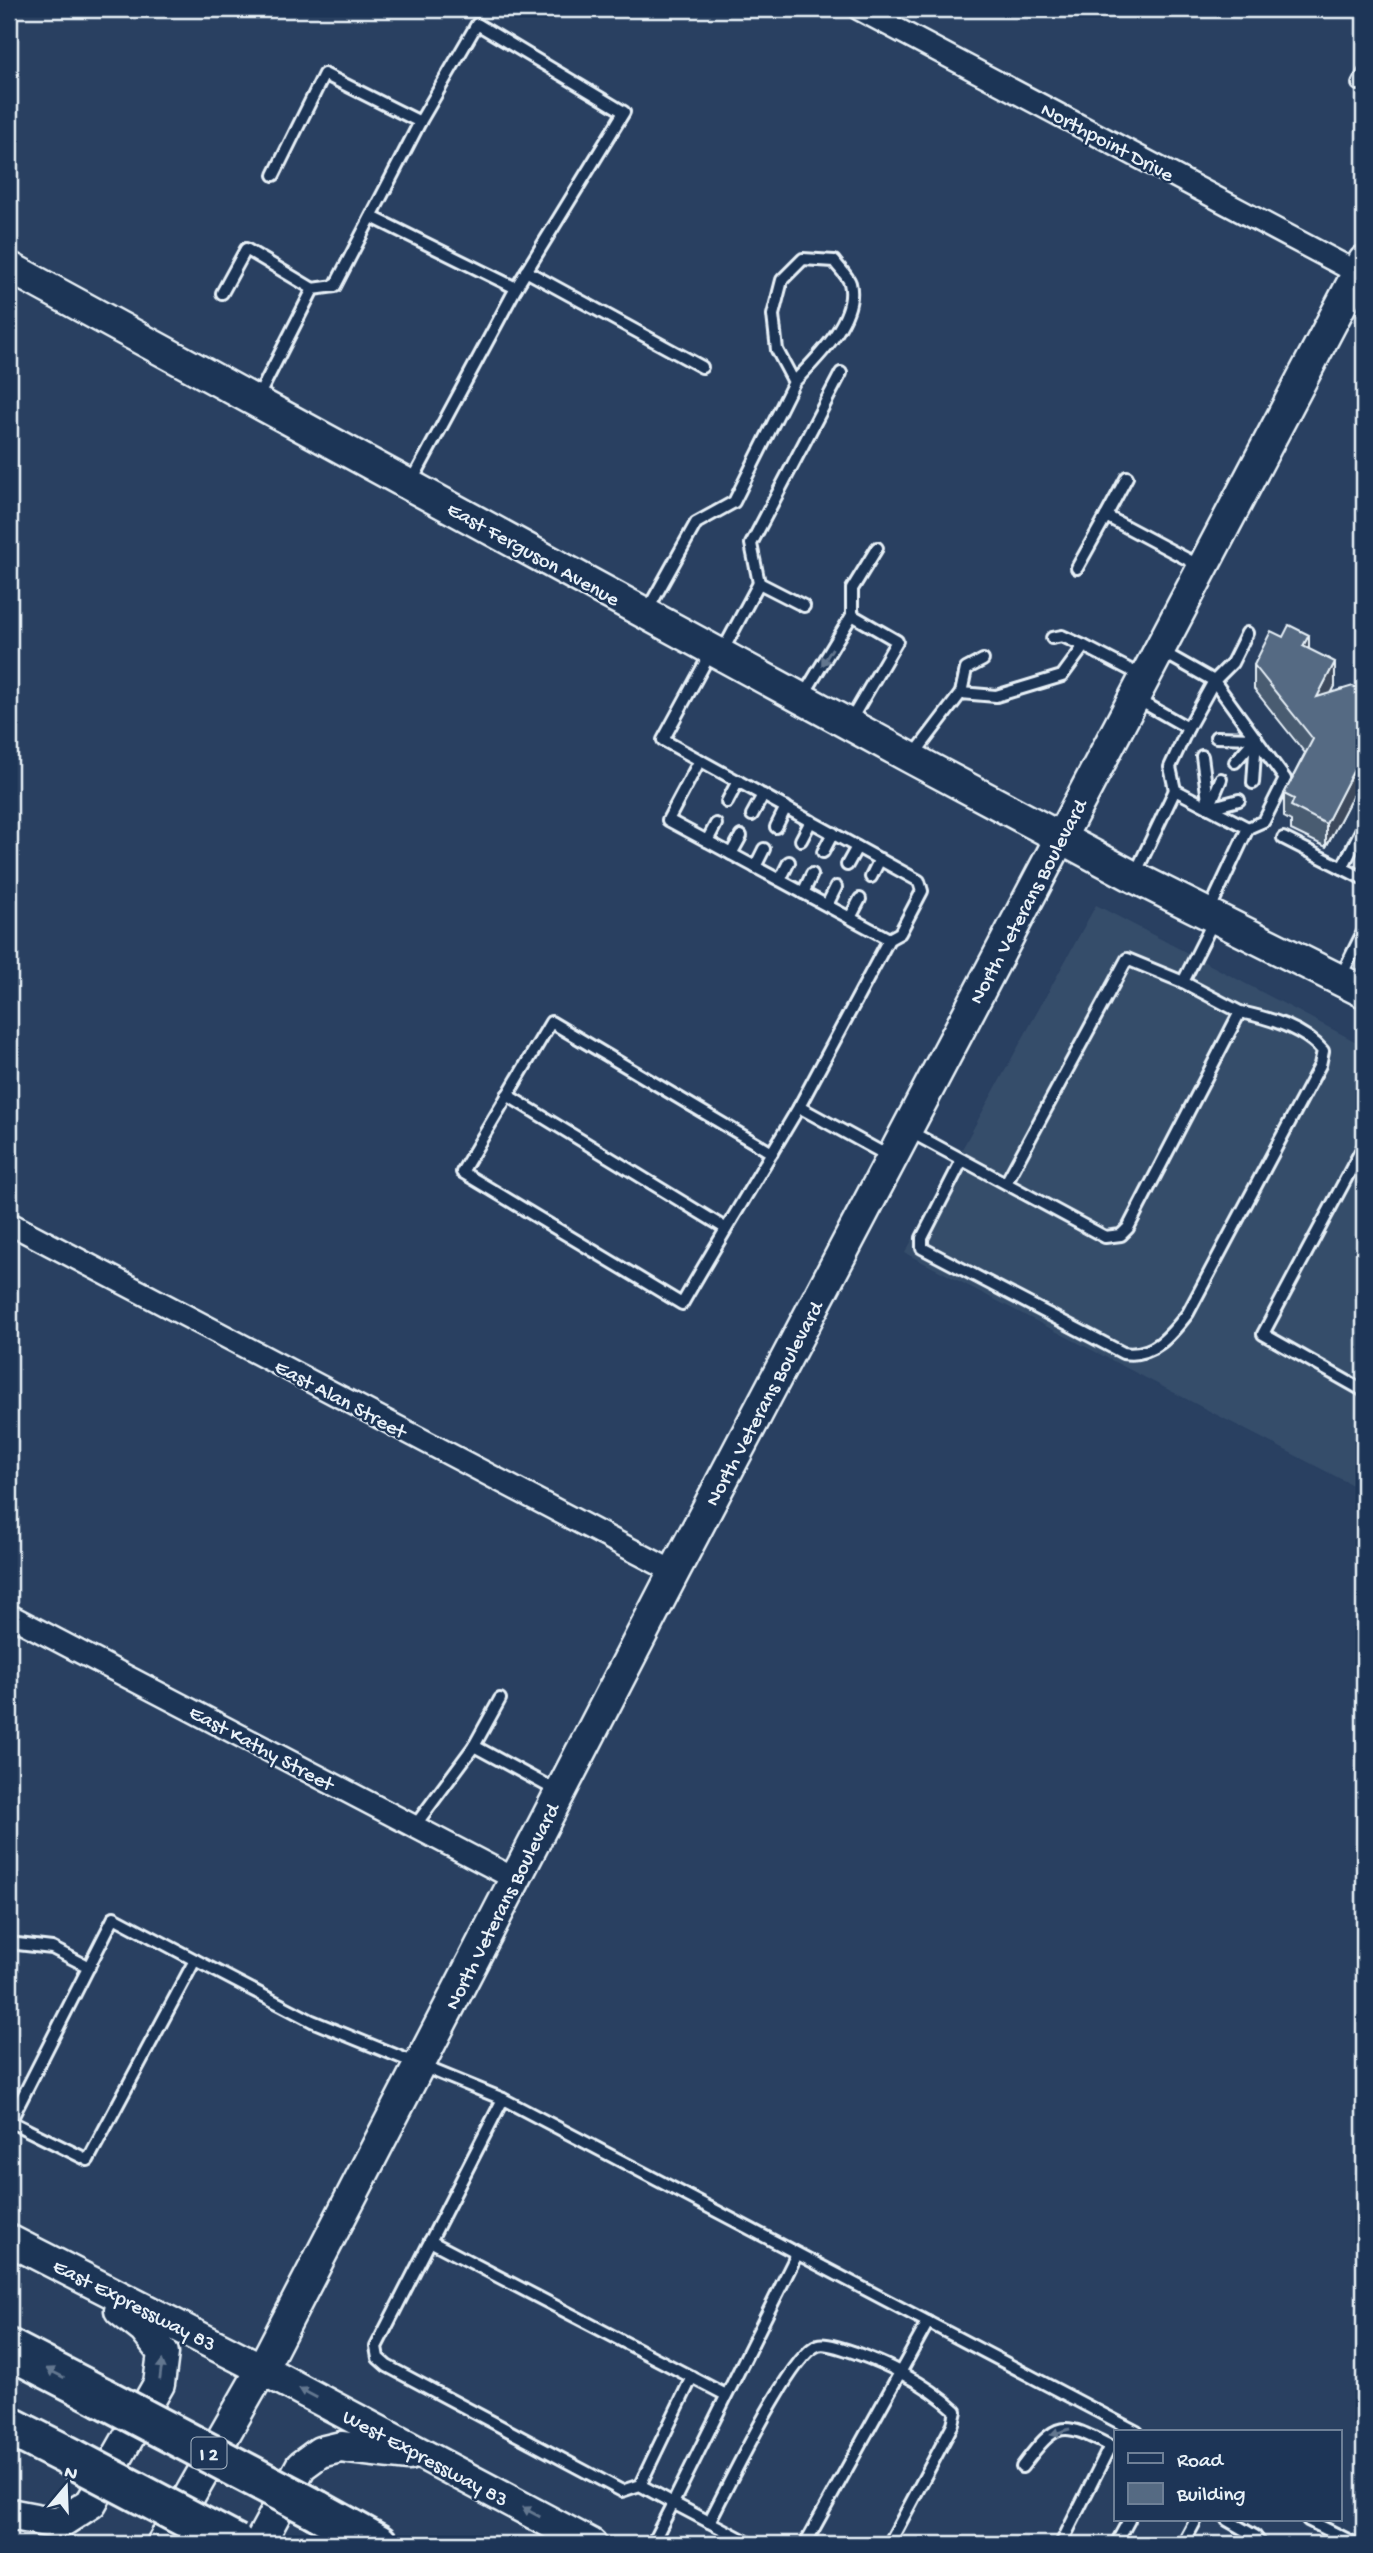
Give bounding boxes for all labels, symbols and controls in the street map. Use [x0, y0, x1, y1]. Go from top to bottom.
street label: Northpoint Drive [1036, 99, 1178, 190]
street label: East Ferguson Avenue [442, 498, 624, 614]
one-way arrow [821, 647, 833, 666]
street label: North Veterans Boulevard [965, 795, 1095, 1009]
street label: North Veterans Boulevard [701, 1297, 831, 1511]
street label: East Alan Street [269, 1356, 412, 1447]
street label: East Kathy Street [184, 1701, 339, 1800]
street label: North Veterans Boulevard [441, 1799, 568, 2015]
street label: East Expressway 83 [48, 2255, 219, 2359]
one-way arrow [156, 2359, 167, 2381]
one-way arrow [45, 2367, 65, 2378]
one-way arrow [298, 2388, 318, 2399]
street label: West Expressway 83 [337, 2406, 511, 2514]
one-way arrow [1050, 2427, 1071, 2437]
legend [1114, 2430, 1342, 2522]
road number: I 2 [192, 2438, 227, 2468]
text: Road [1177, 2450, 1225, 2475]
north arrow [32, 2452, 102, 2522]
text: N [61, 2461, 80, 2487]
text: Building [1176, 2484, 1246, 2509]
one-way arrow [521, 2506, 540, 2518]

